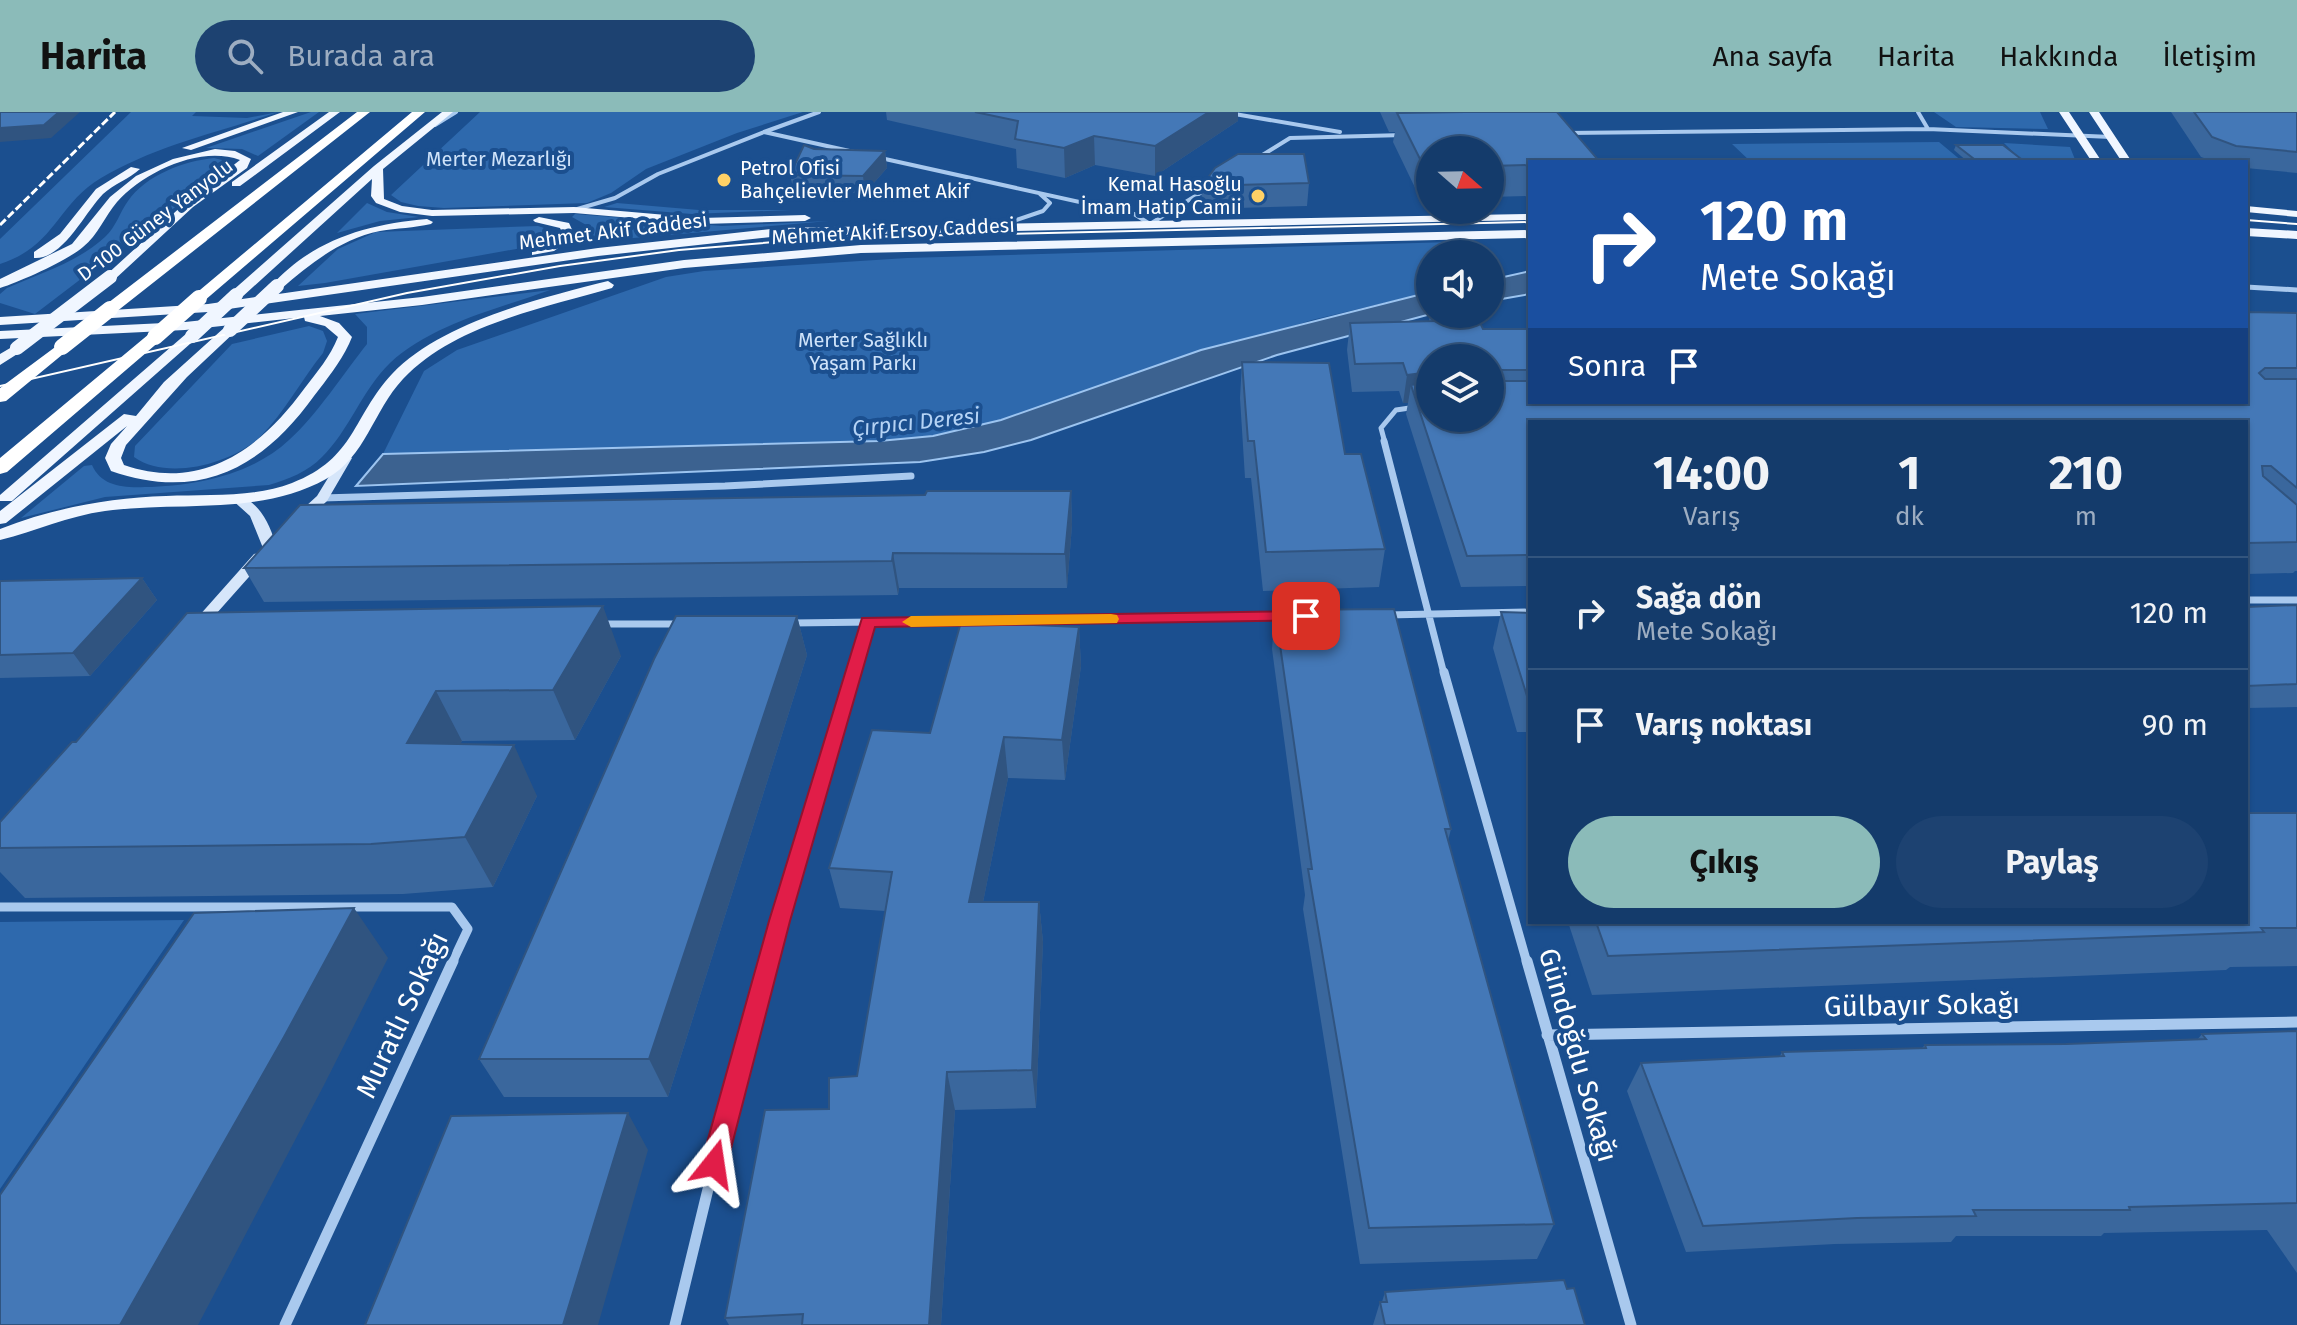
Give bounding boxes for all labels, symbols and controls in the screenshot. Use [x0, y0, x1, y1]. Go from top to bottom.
search box [195, 20, 755, 92]
text: Harita [40, 33, 147, 79]
icon: search [223, 34, 267, 78]
text: Burada ara [287, 38, 435, 74]
text: Ana sayfa [1713, 40, 1833, 73]
text: Harita [1877, 40, 1955, 73]
text: Hakkında [1999, 40, 2118, 73]
text: İletişim [2162, 40, 2257, 73]
north arrow [1416, 136, 1504, 224]
map controls [1416, 136, 1504, 432]
park label: Merter Mezarlığı [426, 147, 572, 171]
street label: D-100 Güney Yanyolu [72, 154, 238, 286]
place label: Petrol Ofisi Bahçelievler Mehmet Akif [740, 156, 971, 204]
marker: Petrol Ofisi Bahçelievler Mehmet Akif [715, 171, 733, 189]
place label: Kemal Hasoğlu İmam Hatip Camii [1081, 172, 1242, 219]
marker: Kemal Hasoğlu İmam Hatip Camii [1249, 187, 1267, 205]
text: 120 m [1700, 188, 1848, 255]
icon: right [1568, 192, 1672, 296]
street label: Mehmet Akif Caddesi [517, 208, 709, 254]
street label: Mehmet Akif Ersoy Caddesi [771, 213, 1015, 249]
button: sound [1416, 240, 1504, 328]
text: Mete Sokağı [1700, 256, 1896, 300]
park label: Merter Sağlıklı Yaşam Parkı [798, 328, 928, 376]
button: layers [1416, 344, 1504, 432]
icon: arrive [1662, 344, 1706, 388]
text: Sonra [1568, 348, 1646, 384]
water label: Çırpıcı Deresi [851, 402, 981, 443]
text: 14:00 [1653, 444, 1770, 502]
text: 1 [1898, 444, 1921, 502]
text: 210 [2049, 444, 2123, 502]
text: Varış [1683, 501, 1740, 532]
text: dk [1895, 501, 1924, 532]
text: m [2075, 501, 2097, 532]
text: Sağa dön [1636, 580, 1762, 616]
pin [1272, 582, 1340, 650]
icon: right [1568, 591, 1612, 635]
icon: arrive [1284, 594, 1328, 638]
text: 120 m [2130, 595, 2208, 631]
text: Mete Sokağı [1636, 616, 1777, 647]
icon: arrive [1568, 703, 1612, 747]
text: Varış noktası [1636, 707, 1812, 743]
text: 90 m [2142, 707, 2208, 743]
button: Çıkış [1568, 816, 1880, 908]
button: Paylaş [1896, 816, 2208, 908]
street label: Muratlı Sokağı [349, 927, 455, 1103]
street label: Gündoğdu Sokağı [1532, 944, 1624, 1166]
street label: Gülbayır Sokağı [1824, 987, 2020, 1023]
position arrow [672, 1122, 756, 1206]

